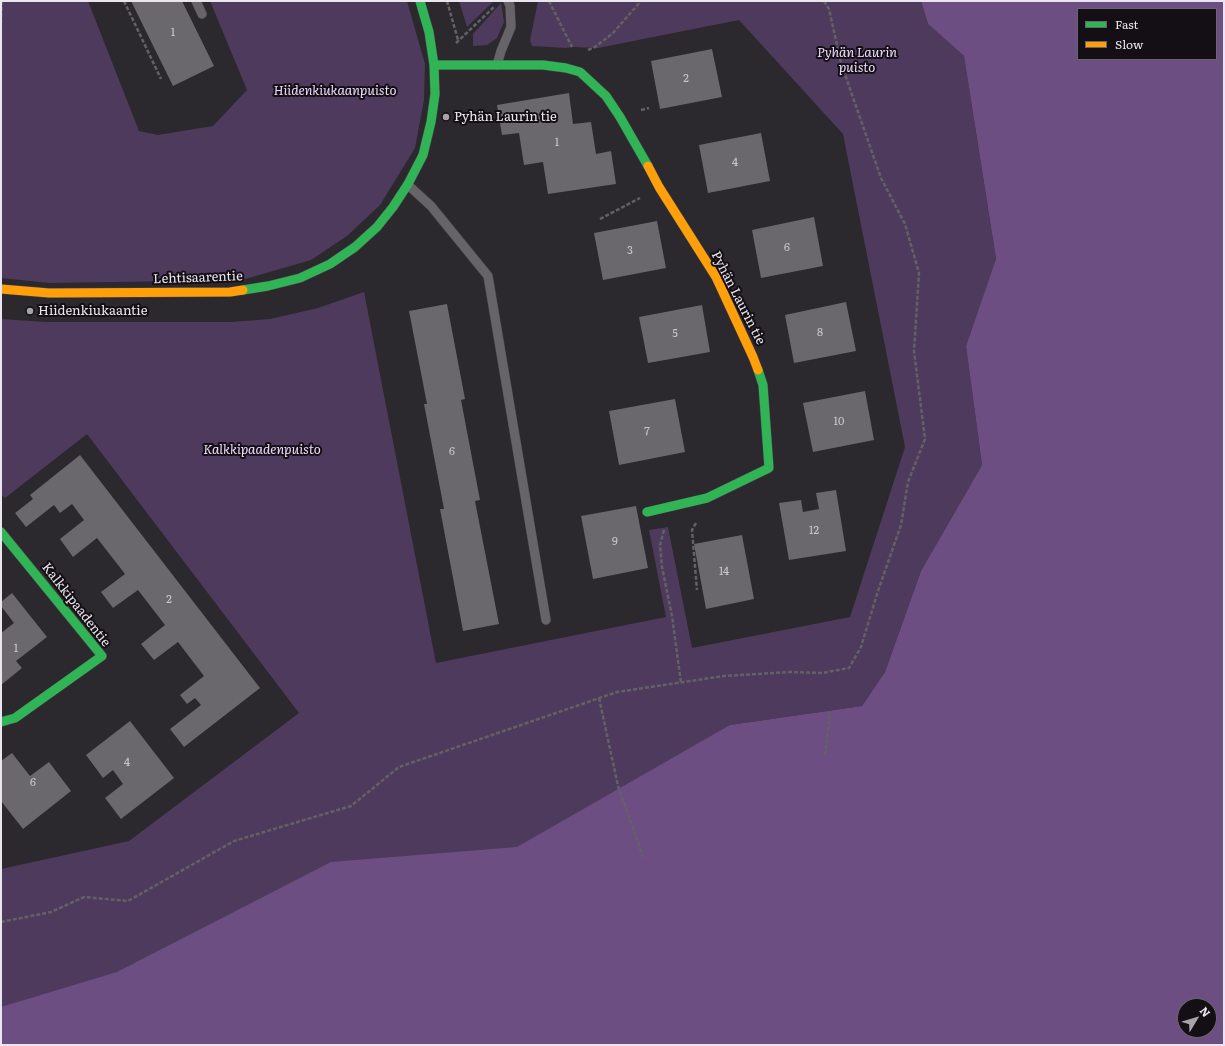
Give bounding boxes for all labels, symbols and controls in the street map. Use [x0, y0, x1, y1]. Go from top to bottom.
legend [1077, 8, 1217, 60]
text: Fast [1115, 15, 1138, 33]
house number: 1 [171, 26, 175, 40]
text: Slow [1115, 35, 1143, 53]
park label: Pyhän Laurin puisto [817, 45, 897, 76]
house number: 2 [683, 72, 689, 86]
park label: Hiidenkiukaanpuisto [274, 83, 396, 99]
place label: Pyhän Laurin tie [454, 109, 557, 125]
marker: Pyhän Laurin tie [441, 112, 451, 122]
house number: 1 [555, 136, 559, 150]
house number: 4 [732, 156, 738, 170]
house number: 6 [784, 241, 790, 255]
house number: 3 [627, 244, 633, 258]
street label: Pyhän Laurin tie [708, 249, 768, 347]
street label: Lehtisaarentie [153, 269, 243, 287]
place label: Hiidenkiukaantie [38, 303, 147, 319]
marker: Hiidenkiukaantie [25, 306, 35, 316]
house number: 8 [817, 326, 823, 340]
house number: 5 [672, 327, 678, 341]
house number: 10 [834, 415, 844, 429]
house number: 7 [644, 425, 650, 439]
park label: Kalkkipaadenpuisto [203, 442, 321, 458]
house number: 6 [449, 445, 455, 459]
house number: 12 [809, 524, 819, 538]
house number: 9 [612, 535, 618, 549]
street label: Kalkkipaadentie [38, 560, 114, 650]
house number: 14 [719, 565, 729, 579]
house number: 2 [166, 593, 172, 607]
house number: 1 [14, 642, 18, 656]
house number: 4 [124, 756, 130, 770]
house number: 6 [30, 776, 36, 790]
north arrow [1177, 998, 1217, 1038]
text: N [1197, 1003, 1215, 1020]

